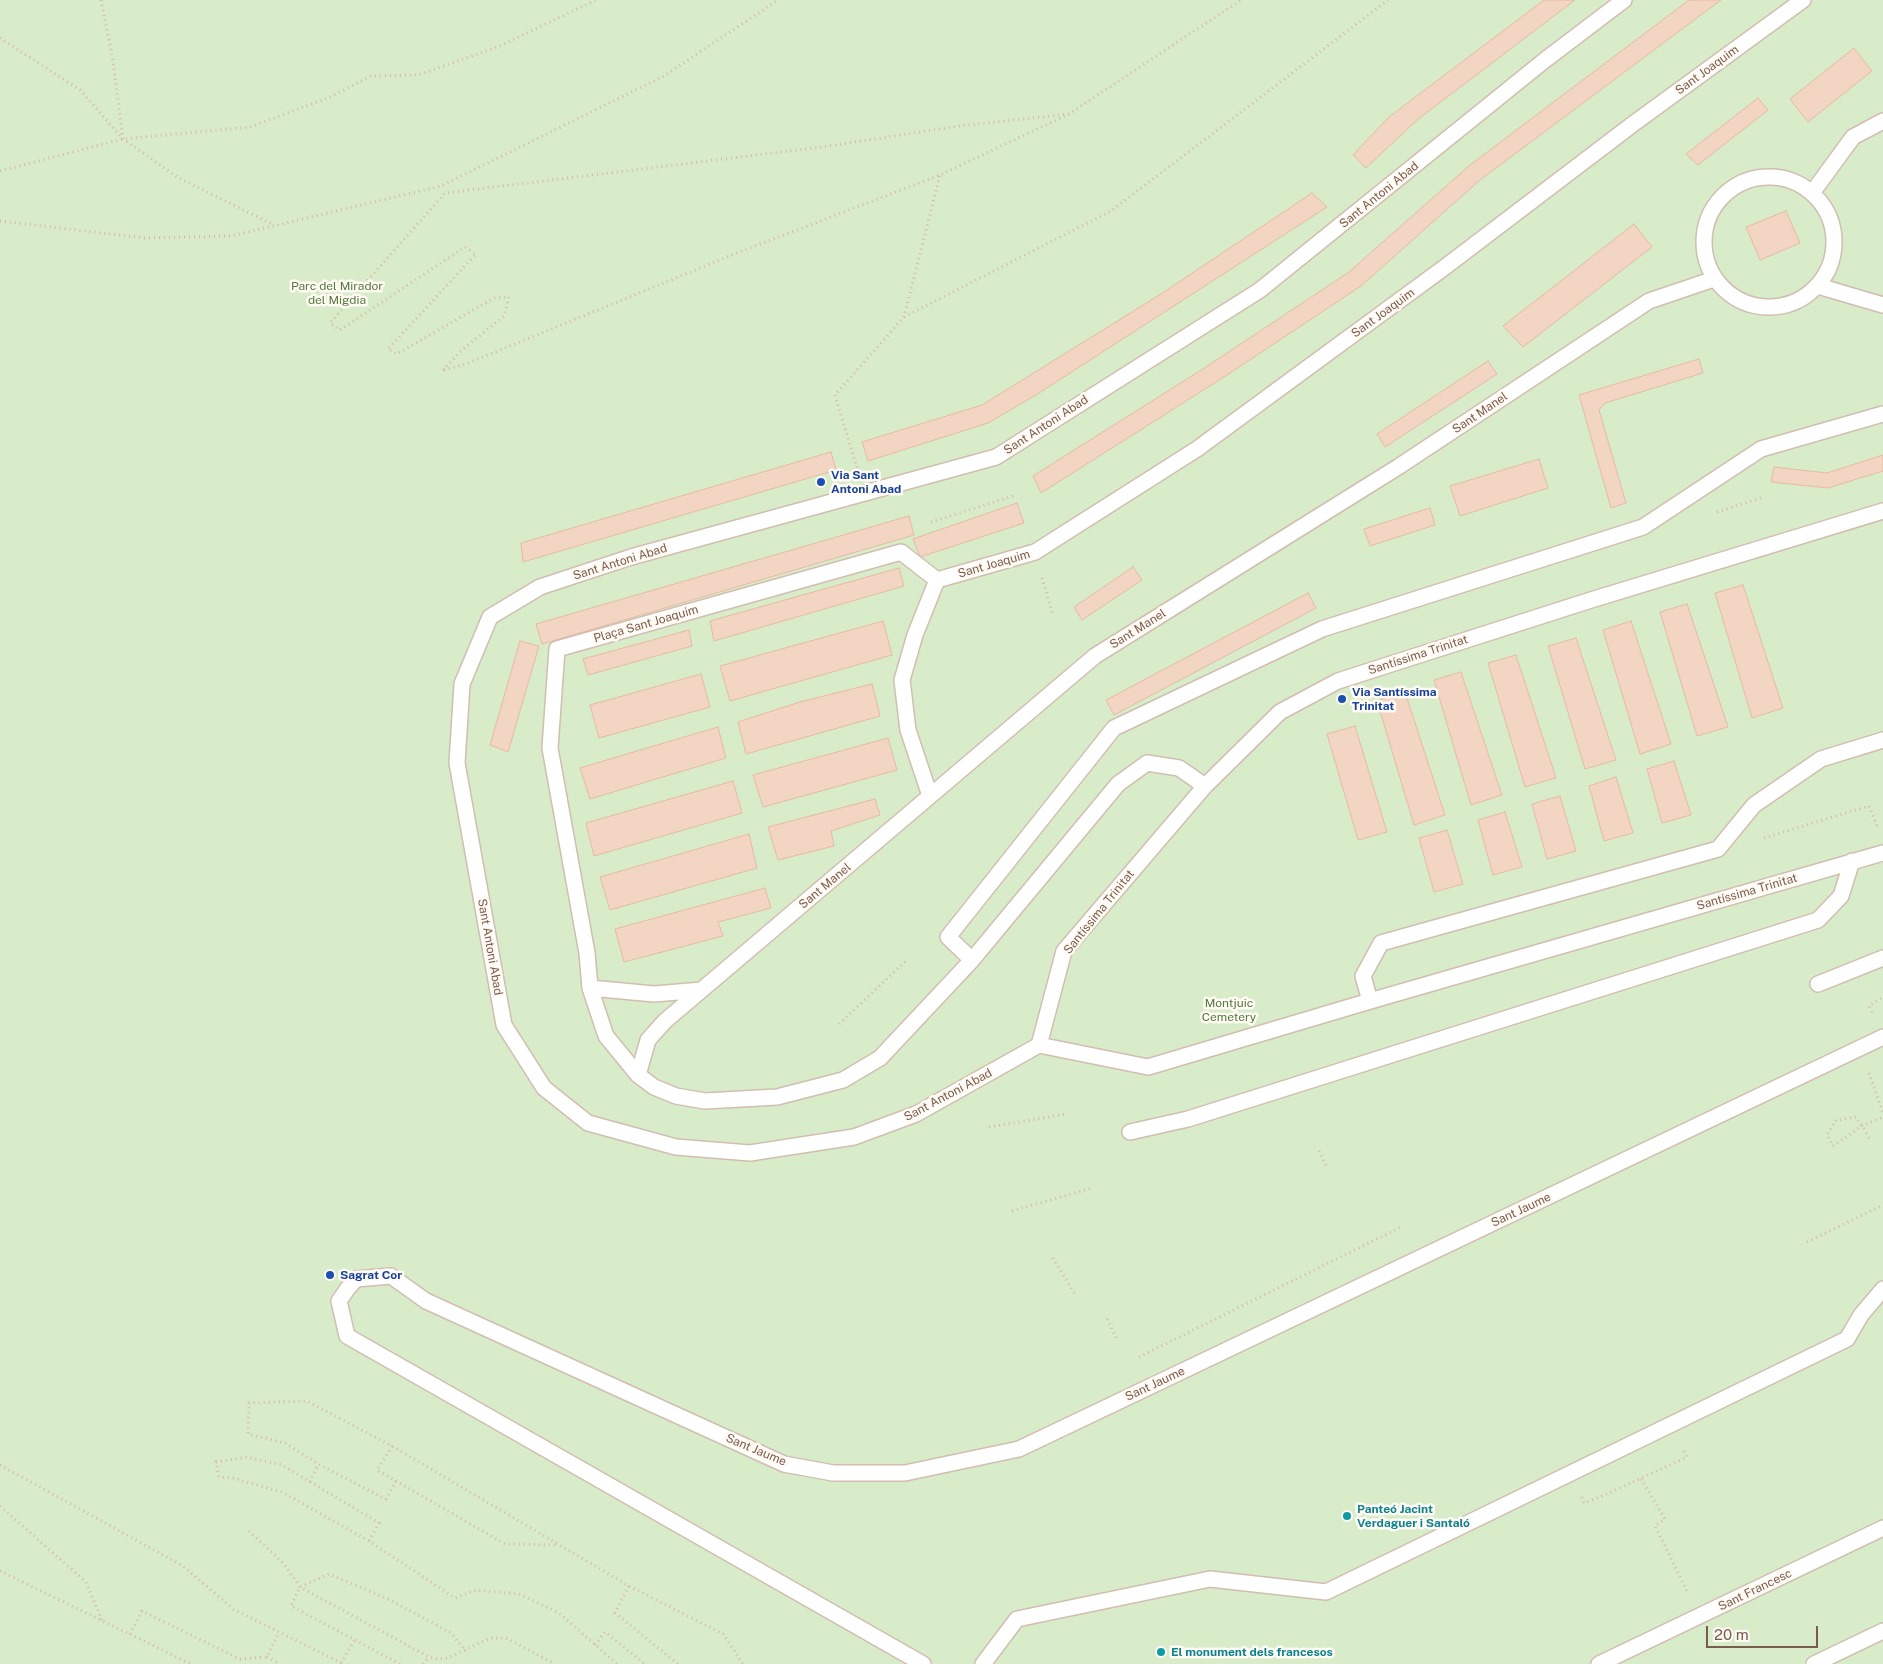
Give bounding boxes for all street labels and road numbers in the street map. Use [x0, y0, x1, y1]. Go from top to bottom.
street label: Sant Joaquim [1673, 42, 1741, 98]
street label: Sant Antoni Abad [1337, 159, 1421, 231]
street label: Sant Joaquim [1349, 285, 1417, 341]
street label: Sant Manel [1450, 389, 1510, 437]
street label: Sant Antoni Abad [1001, 392, 1091, 458]
street label: Sant Antoni Abad [571, 541, 669, 583]
street label: Sant Joaquim [956, 547, 1032, 581]
street label: Plaça Sant Joaquim [592, 602, 700, 646]
street label: Sant Manel [1107, 606, 1169, 652]
street label: Santíssima Trinitat [1366, 632, 1470, 678]
street label: Sant Manel [796, 860, 854, 912]
street label: Santíssima Trinitat [1061, 867, 1137, 957]
street label: Santíssima Trinitat [1695, 871, 1799, 913]
street label: Sant Antoni Abad [474, 898, 506, 996]
street label: Sant Antoni Abad [902, 1066, 994, 1124]
street label: Sant Jaume [1489, 1190, 1553, 1230]
street label: Sant Jaume [1123, 1364, 1187, 1404]
street label: Sant Jaume [724, 1431, 788, 1469]
street label: Sant Francesc [1716, 1566, 1794, 1614]

